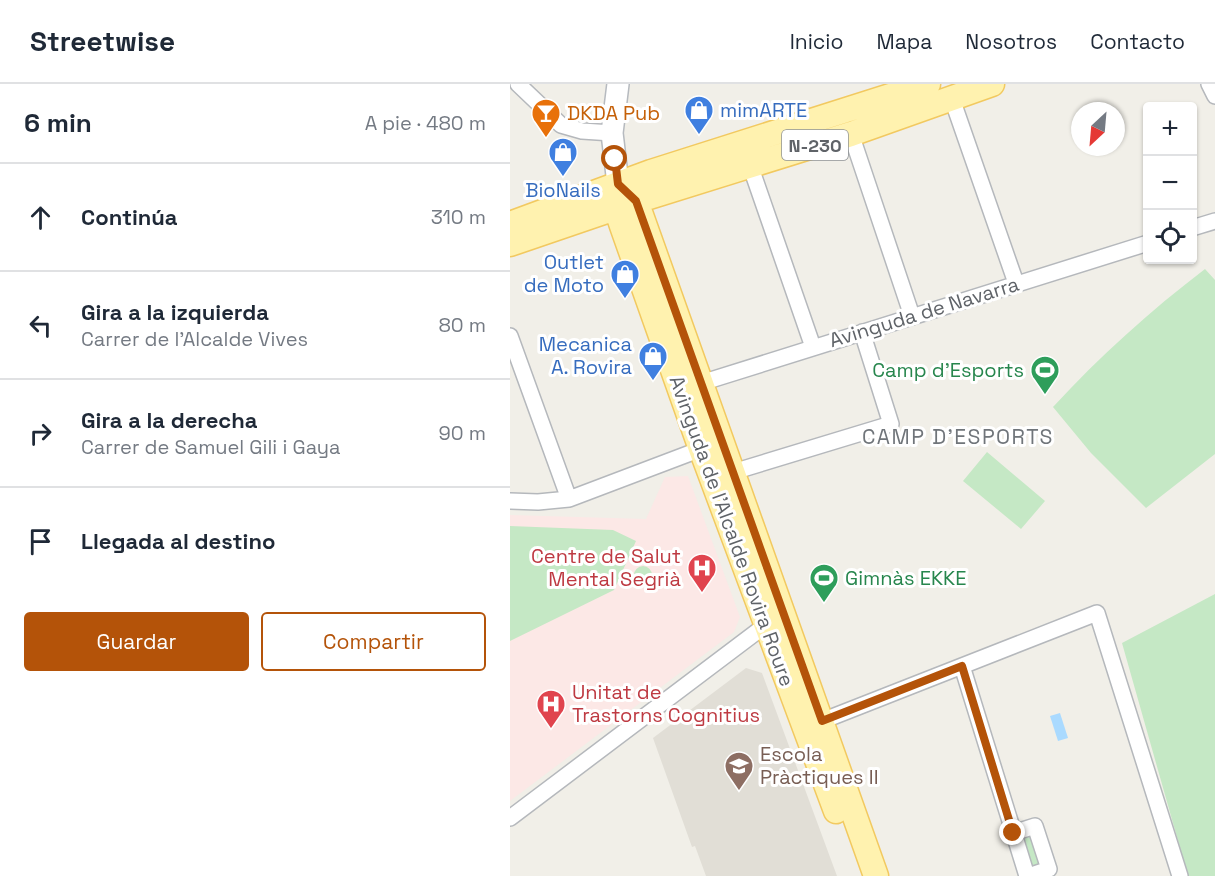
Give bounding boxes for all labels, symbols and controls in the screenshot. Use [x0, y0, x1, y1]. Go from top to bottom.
text: Streetwise [30, 23, 175, 59]
text: Inicio [790, 28, 844, 55]
text: Mapa [877, 28, 932, 55]
text: Nosotros [965, 28, 1057, 55]
text: Contacto [1090, 28, 1185, 55]
shop icon: mimARTE [683, 94, 715, 136]
bar icon: DKDA Pub [530, 97, 562, 139]
place label: mimARTE [720, 97, 807, 123]
place label: DKDA Pub [567, 100, 660, 126]
north arrow [1071, 102, 1125, 156]
map controls [1143, 102, 1197, 264]
button: + [1143, 102, 1197, 156]
text: 6 min [24, 106, 92, 140]
text: A pie · 480 m [365, 110, 486, 136]
road number: N-230 [782, 130, 848, 160]
shop icon: BioNails [547, 136, 579, 178]
route start [601, 145, 627, 171]
button: − [1143, 156, 1197, 210]
place label: BioNails [525, 177, 601, 203]
icon: ahead [24, 201, 57, 234]
text: Continúa [81, 203, 177, 231]
text: 310 m [431, 204, 486, 230]
button: locate [1143, 210, 1197, 264]
place label: Outlet de Moto [524, 249, 604, 298]
shop icon: Outlet de Moto [609, 258, 641, 300]
street label: Avinguda de Navarra [826, 271, 1022, 353]
text: Gira a la izquierda [81, 298, 269, 326]
icon: left [24, 309, 57, 342]
text: 80 m [438, 312, 486, 338]
text: Carrer de l'Alcalde Vives [81, 326, 308, 352]
place label: Mecanica A. Rovira [539, 331, 632, 380]
shop icon: Mecanica A. Rovira [637, 340, 669, 382]
sports icon: Camp d'Esports [1029, 354, 1061, 396]
place label: Camp d'Esports [872, 357, 1024, 383]
street label: Avinguda de l'Alcalde Rovira Roure [664, 372, 800, 690]
text: Gira a la derecha [81, 406, 258, 434]
icon: right [24, 417, 57, 450]
text: 90 m [439, 420, 486, 446]
district label: CAMP D'ESPORTS [862, 423, 1054, 450]
text: Carrer de Samuel Gili i Gaya [81, 434, 341, 460]
icon: arrive [24, 525, 57, 558]
text: Llegada al destino [81, 527, 275, 555]
place label: Centre de Salut Mental Segrià [531, 543, 681, 592]
hospital icon: Centre de Salut Mental Segrià [686, 552, 718, 594]
sports icon: Gimnàs EKKE [808, 562, 840, 604]
place label: Gimnàs EKKE [845, 565, 967, 591]
button: Guardar [24, 612, 249, 671]
button: Compartir [261, 612, 486, 671]
place label: Unitat de Trastorns Cognitius [572, 679, 760, 728]
hospital icon: Unitat de Trastorns Cognitius [535, 688, 567, 730]
place label: Escola Pràctiques II [760, 741, 879, 790]
school or university icon: Escola Pràctiques II [723, 750, 755, 792]
route end [999, 819, 1025, 845]

